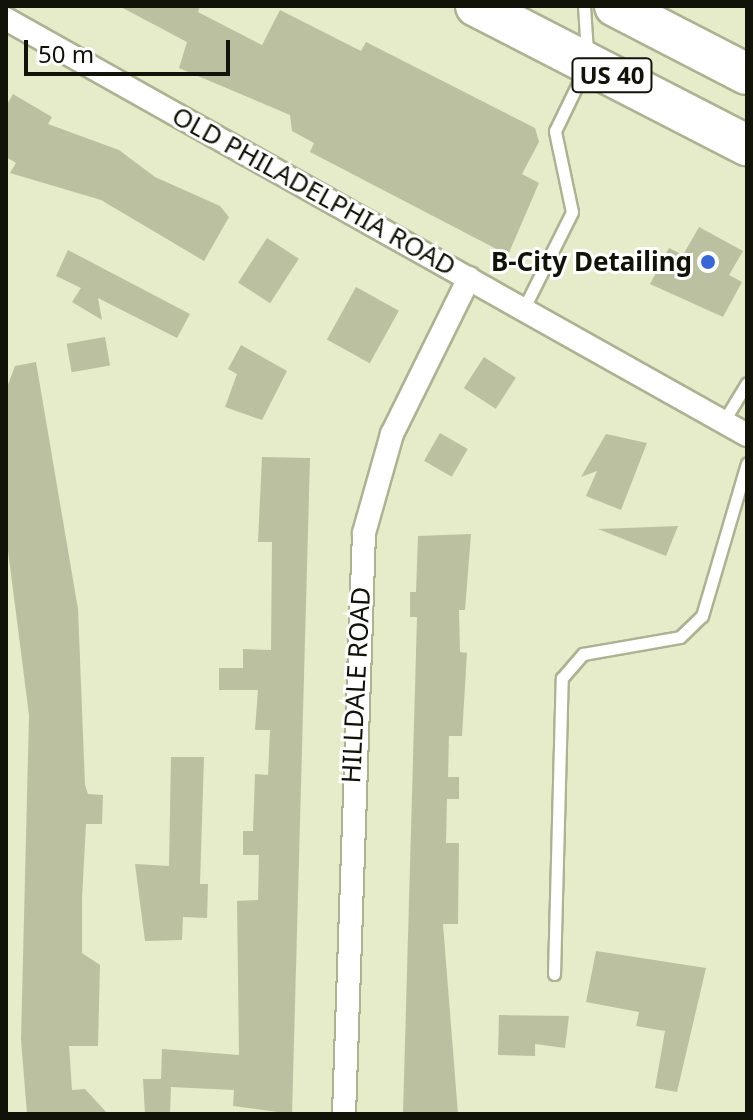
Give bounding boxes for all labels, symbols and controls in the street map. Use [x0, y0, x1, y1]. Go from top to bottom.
scale bar [28, 24, 234, 74]
text: 50 m [38, 37, 94, 70]
road number: US 40 [570, 55, 654, 95]
street label: OLD PHILADELPHIA ROAD [167, 100, 461, 282]
place label: B-City Detailing [491, 246, 692, 278]
marker: B-City Detailing [699, 253, 717, 271]
street label: HILLDALE ROAD [335, 586, 377, 784]

